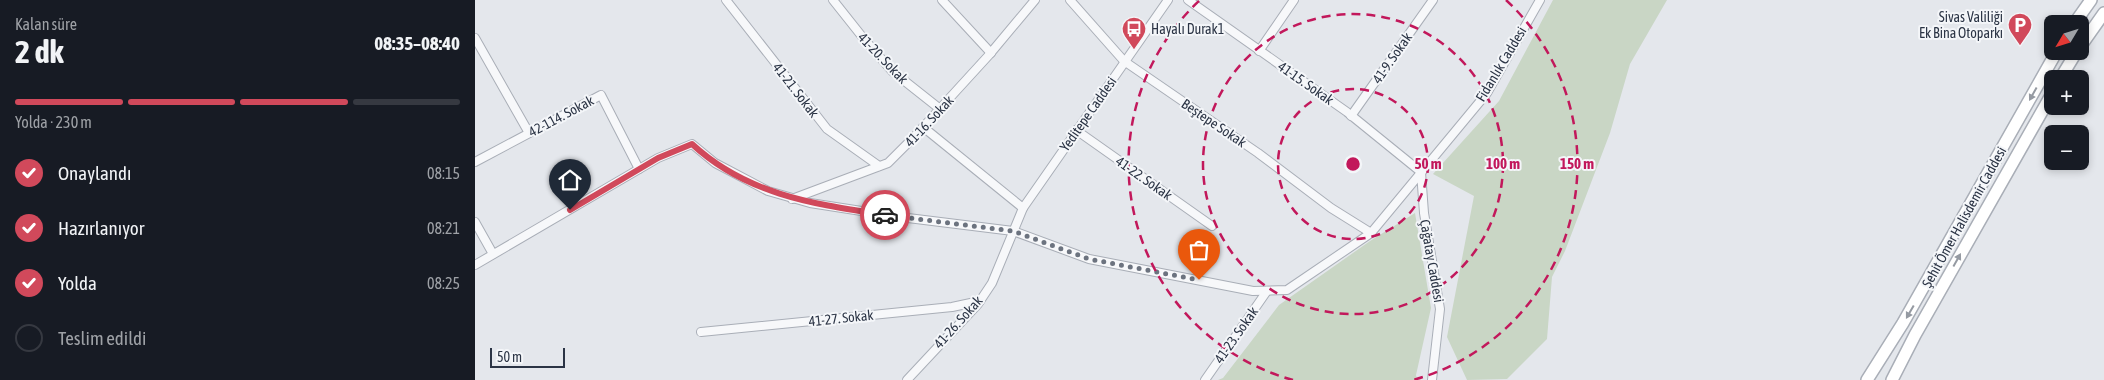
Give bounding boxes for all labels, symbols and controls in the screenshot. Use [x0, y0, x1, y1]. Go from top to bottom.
place label: Sivas Valiliği Ek Bina Otoparkı [1919, 9, 2003, 41]
parking icon: Sivas Valiliği Ek Bina Otoparkı [2007, 12, 2033, 46]
text: Kalan süre [15, 15, 77, 33]
north arrow [2044, 15, 2089, 60]
map controls [2044, 15, 2089, 170]
bus stop icon: Hayalı Durak1 [1121, 16, 1147, 50]
place label: Hayalı Durak1 [1151, 21, 1224, 37]
street label: Fidanlık Caddesi [1472, 24, 1530, 104]
street label: 41-20. Sokak [855, 29, 911, 87]
street label: 41-9. Sokak [1369, 30, 1415, 86]
text: 08:35–08:40 [374, 32, 460, 54]
text: 2 dk [15, 33, 64, 70]
street label: 41-15. Sokak [1275, 58, 1337, 108]
street label: 41-21. Sokak [770, 60, 822, 120]
button: + [2044, 70, 2089, 115]
street label: Yeditepe Caddesi [1056, 74, 1120, 154]
one-way arrow [2029, 86, 2037, 101]
street label: 42-114. Sokak [526, 92, 596, 140]
street label: 41-16. Sokak [901, 92, 957, 150]
street label: Beştepe Sokak [1179, 96, 1249, 150]
text: Yolda · 230 m [15, 113, 92, 131]
button: − [2044, 125, 2089, 170]
street label: Şehit Ömer Halisdemir Caddesi [1919, 144, 2009, 290]
street label: 41-22. Sokak [1113, 153, 1175, 203]
centre of rings [1344, 155, 1362, 173]
text: 50 m [1415, 155, 1442, 172]
text: 100 m [1486, 155, 1520, 172]
text: 150 m [1560, 155, 1594, 172]
icon: check [15, 159, 43, 187]
pin [549, 159, 591, 210]
text: Onaylandı [58, 162, 131, 184]
text: 08:15 [427, 164, 460, 182]
icon: home [556, 166, 584, 194]
courier [860, 190, 910, 240]
icon: car [871, 201, 899, 229]
icon: check [15, 214, 43, 242]
text: Hazırlanıyor [58, 217, 144, 239]
street label: Çağatay Caddesi [1417, 218, 1447, 304]
text: 08:21 [427, 219, 460, 237]
pin [1178, 229, 1220, 280]
icon: bag [1185, 236, 1213, 264]
one-way arrow [1953, 253, 1961, 268]
icon: check [15, 269, 43, 297]
text: Yolda [58, 272, 97, 294]
text: 08:25 [427, 274, 460, 292]
street label: 41-26. Sokak [930, 293, 986, 351]
street label: 41-23. Sokak [1211, 304, 1261, 366]
one-way arrow [1906, 304, 1914, 319]
street label: 41-27. Sokak [808, 307, 874, 329]
text: Teslim edildi [58, 327, 146, 349]
scale bar [490, 345, 565, 368]
text: 50 m [497, 349, 522, 365]

